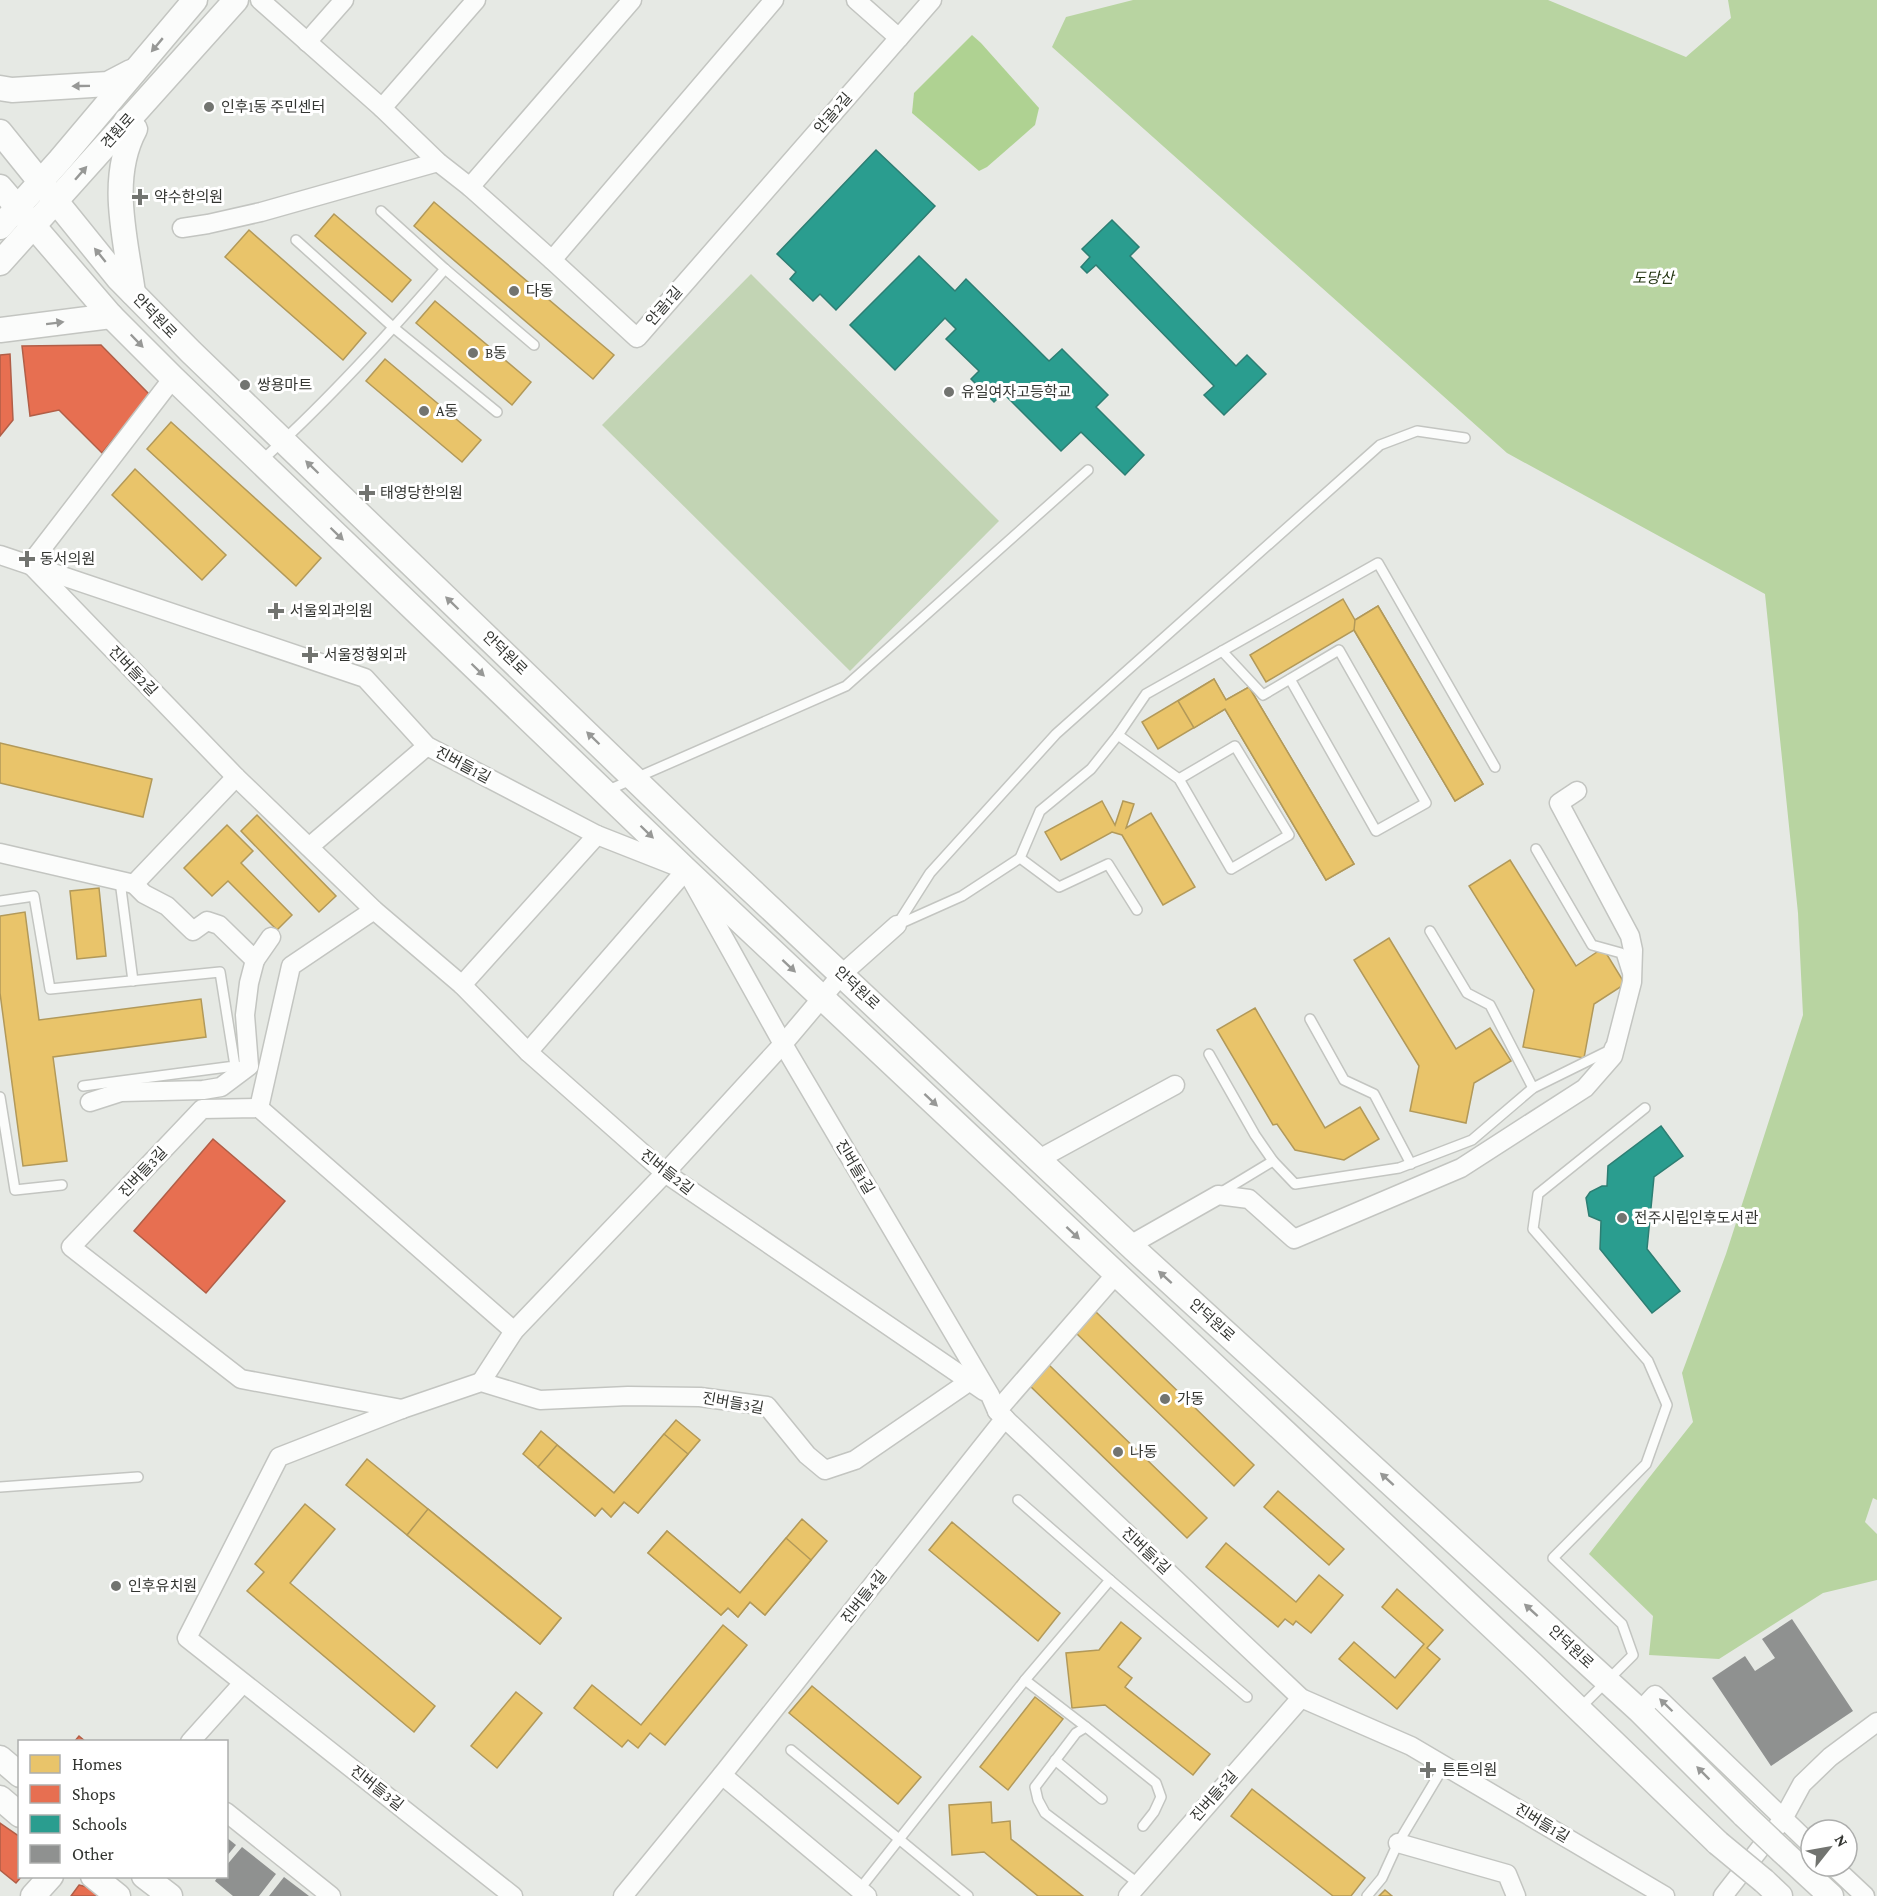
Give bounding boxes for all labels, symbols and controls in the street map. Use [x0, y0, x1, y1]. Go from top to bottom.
one-way arrow [151, 37, 164, 53]
one-way arrow [72, 81, 91, 91]
street label: 안골2길 [811, 89, 855, 137]
place label: 인후1동 주민센터 [221, 99, 325, 115]
marker: 인후1동 주민센터 [202, 100, 216, 114]
street label: 견훤로 [98, 110, 138, 152]
one-way arrow [74, 166, 87, 181]
marker: 약수한의원 [131, 188, 149, 206]
place label: 약수한의원 [154, 189, 223, 205]
one-way arrow [94, 247, 107, 263]
park label: 도당산 [1632, 270, 1676, 286]
place label: 다동 [526, 283, 554, 299]
street label: 안골1길 [643, 283, 685, 329]
marker: 다동 [507, 284, 521, 298]
street label: 안덕원로 [130, 291, 180, 341]
one-way arrow [46, 318, 65, 328]
one-way arrow [129, 333, 143, 347]
place label: B동 [485, 345, 507, 361]
marker: B동 [466, 346, 480, 360]
place label: 쌍용마트 [257, 377, 312, 393]
marker: 쌍용마트 [238, 378, 252, 392]
place label: 유일여자고등학교 [961, 383, 1071, 400]
marker: 유일여자고등학교 [942, 385, 956, 399]
place label: A동 [436, 403, 458, 419]
marker: A동 [417, 404, 431, 418]
one-way arrow [305, 461, 319, 475]
marker: 태영당한의원 [358, 484, 376, 502]
place label: 태영당한의원 [380, 485, 463, 501]
one-way arrow [330, 527, 344, 541]
marker: 동서의원 [18, 550, 36, 568]
place label: 동서의원 [40, 551, 95, 567]
one-way arrow [446, 596, 460, 610]
marker: 서울외과의원 [267, 602, 285, 620]
place label: 서울외과의원 [290, 603, 373, 619]
street label: 안덕원로 [480, 628, 530, 678]
street label: 진버들2길 [106, 643, 160, 699]
marker: 서울정형외과 [301, 646, 319, 664]
place label: 서울정형외과 [324, 647, 407, 663]
one-way arrow [470, 662, 484, 676]
one-way arrow [585, 731, 600, 745]
street label: 진버들1길 [433, 744, 493, 786]
one-way arrow [640, 825, 654, 839]
one-way arrow [781, 959, 796, 972]
street label: 안덕원로 [831, 963, 883, 1013]
one-way arrow [923, 1093, 938, 1106]
street label: 진버들1길 [833, 1137, 877, 1197]
street label: 진버들3길 [116, 1144, 170, 1200]
street label: 진버들2길 [638, 1146, 696, 1198]
place label: 전주시립인후도서관 [1634, 1210, 1758, 1226]
marker: 전주시립인후도서관 [1615, 1211, 1629, 1225]
one-way arrow [1066, 1226, 1080, 1240]
one-way arrow [1158, 1271, 1173, 1284]
street label: 안덕원로 [1186, 1296, 1238, 1344]
street label: 진버들3길 [701, 1390, 765, 1416]
place label: 가동 [1177, 1391, 1205, 1407]
marker: 가동 [1158, 1392, 1172, 1406]
place label: 나동 [1130, 1444, 1158, 1460]
marker: 나동 [1111, 1445, 1125, 1459]
one-way arrow [1380, 1473, 1395, 1486]
street label: 진버들1길 [1119, 1525, 1173, 1577]
street label: 진버들4길 [838, 1567, 890, 1627]
place label: 인후유치원 [128, 1578, 197, 1594]
marker: 인후유치원 [109, 1579, 123, 1593]
one-way arrow [1524, 1604, 1538, 1618]
street label: 안덕원로 [1545, 1622, 1597, 1672]
one-way arrow [1658, 1698, 1673, 1712]
legend [18, 1740, 228, 1878]
text: Homes [72, 1754, 122, 1774]
marker: 튼튼의원 [1419, 1761, 1437, 1779]
place label: 튼튼의원 [1442, 1762, 1497, 1778]
street label: 진버들3길 [348, 1763, 406, 1813]
street label: 진버들5길 [1188, 1767, 1240, 1825]
one-way arrow [1696, 1767, 1710, 1781]
text: Shops [72, 1784, 116, 1804]
street label: 진버들1길 [1512, 1801, 1572, 1845]
text: Schools [72, 1814, 127, 1834]
north arrow [1799, 1818, 1859, 1878]
text: N [1831, 1831, 1852, 1850]
text: Other [72, 1844, 115, 1864]

